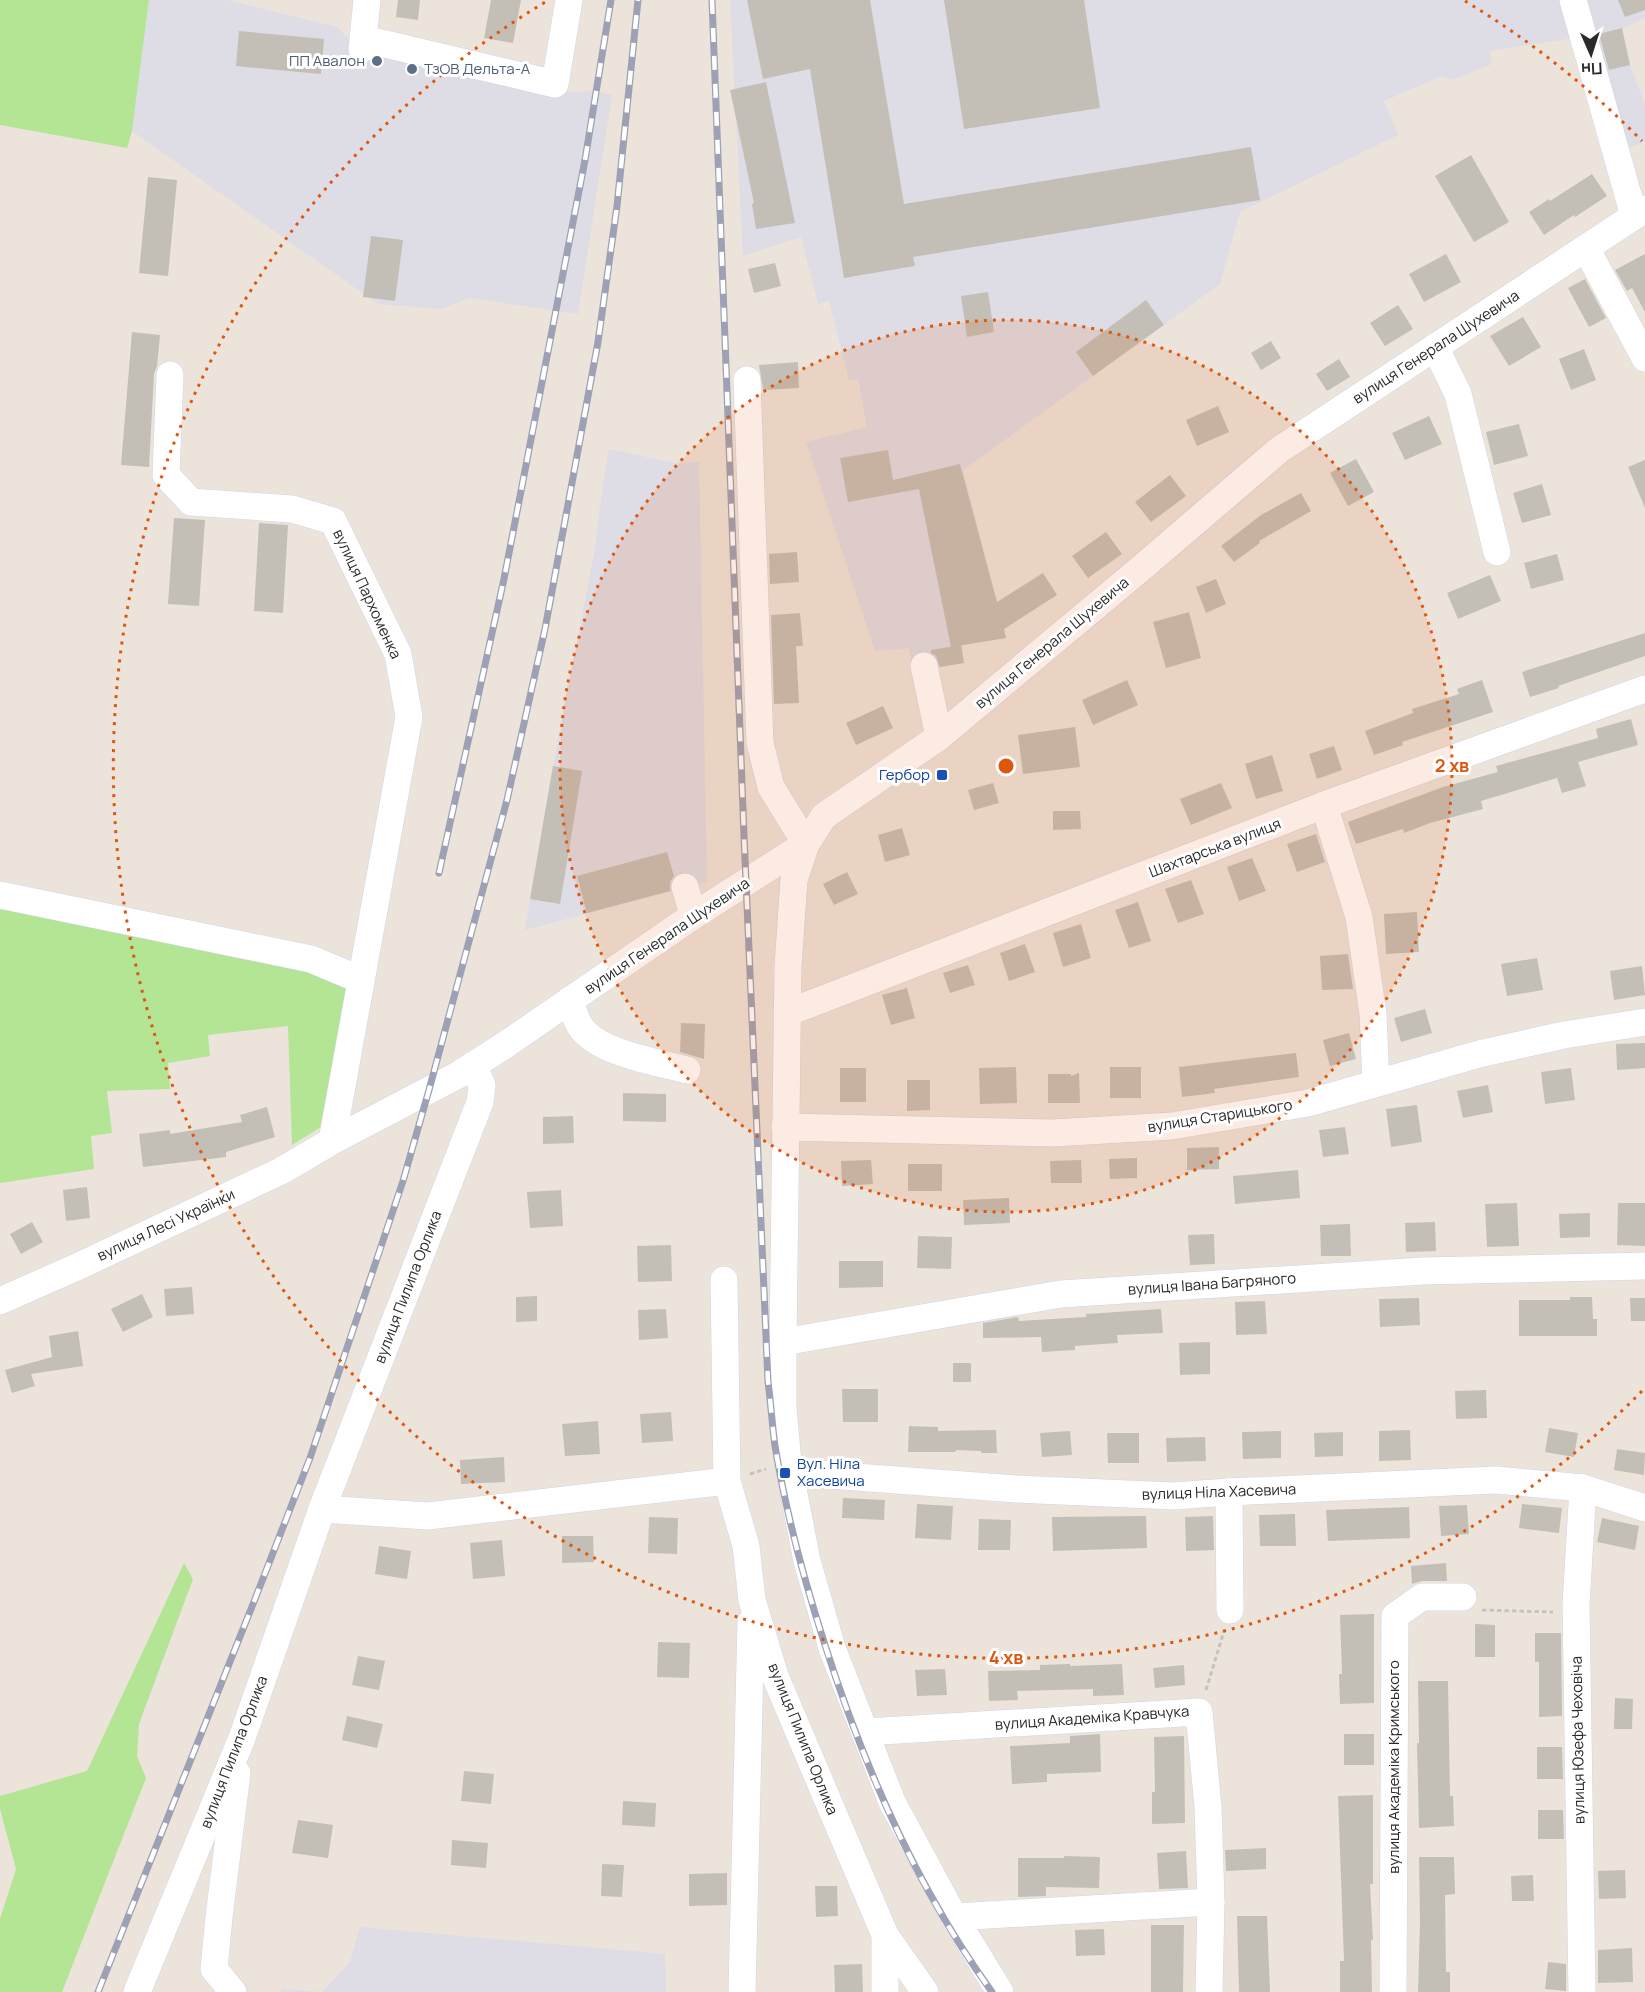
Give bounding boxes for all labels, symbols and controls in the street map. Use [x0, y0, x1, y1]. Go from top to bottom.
north arrow [1561, 24, 1621, 84]
place label: ПП Авалон [289, 50, 365, 71]
marker: ПП Авалон [370, 54, 384, 68]
text: Пн [1580, 57, 1603, 81]
place label: ТзОВ Дельта-А [424, 58, 531, 79]
marker: ТзОВ Дельта-А [405, 62, 419, 76]
street label: вулиця Генерала Шухевича [1348, 285, 1523, 408]
street label: вулиця Пархоменка [328, 525, 407, 662]
street label: вулиця Генерала Шухевича [970, 572, 1133, 713]
text: 2 хв [1435, 753, 1469, 777]
centre of rings [996, 756, 1016, 776]
place label: Гербор [879, 764, 930, 785]
marker: Гербор [935, 768, 949, 782]
street label: Шахтарська вулиця [1146, 813, 1284, 882]
street label: вулиця Генерала Шухевича [580, 872, 753, 999]
street label: вулиця Старицького [1146, 1094, 1294, 1137]
street label: вулиця Лесі Українки [94, 1183, 238, 1266]
street label: вулиця Пилипа Орлика [369, 1207, 446, 1366]
street label: вулиця Івана Багряного [1127, 1267, 1297, 1300]
place label: Вул. Ніла Хасевича [797, 1453, 865, 1491]
marker: Вул. Ніла Хасевича [778, 1466, 792, 1480]
street label: вулиця Ніла Хасевича [1141, 1478, 1297, 1505]
text: 4 хв [989, 1645, 1023, 1669]
street label: вулиця Юзефа Чеховіча [1566, 1656, 1589, 1824]
street label: вулиця Пилипа Орлика [763, 1660, 844, 1818]
street label: вулиця Академіка Кримського [1383, 1660, 1404, 1874]
street label: вулиця Пилипа Орлика [195, 1672, 272, 1831]
street label: вулиця Академіка Кравчука [994, 1700, 1190, 1735]

